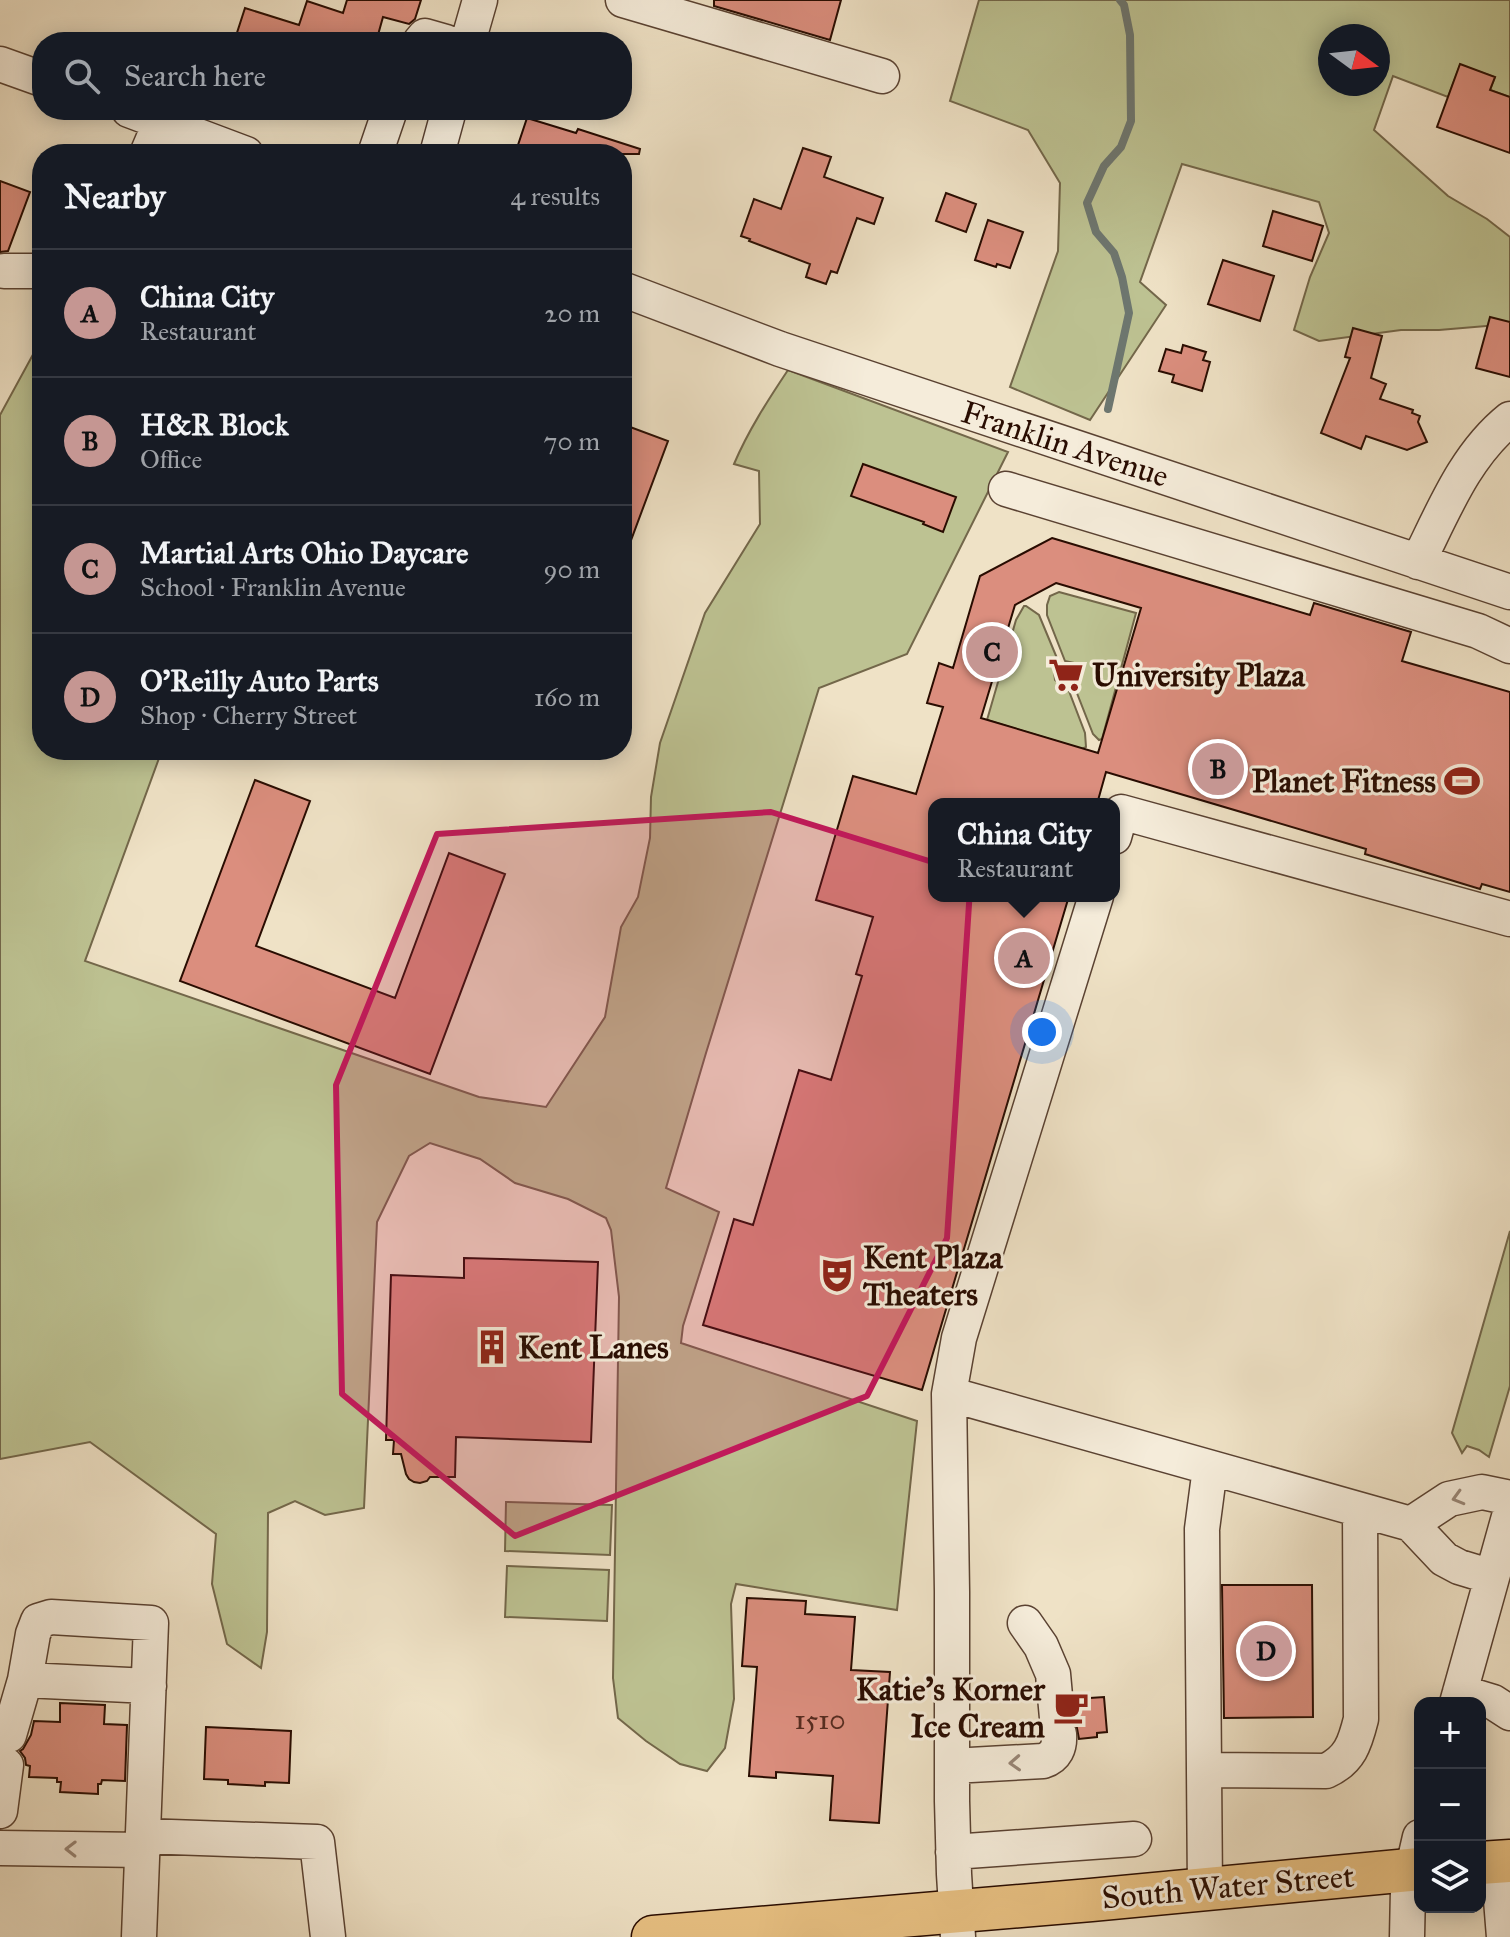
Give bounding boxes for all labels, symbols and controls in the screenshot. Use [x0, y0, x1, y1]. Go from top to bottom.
north arrow [1318, 24, 1390, 96]
search box [32, 32, 632, 120]
icon: search [60, 54, 104, 98]
text: Search here [124, 58, 266, 94]
text: Nearby [64, 176, 166, 217]
text: 4 results [511, 180, 600, 212]
text: China City [140, 279, 274, 315]
text: A [81, 297, 99, 329]
text: 20 m [545, 297, 600, 329]
text: Restaurant [140, 315, 256, 347]
street label: Franklin Avenue [956, 392, 1174, 496]
text: H&R Block [140, 407, 289, 443]
text: B [81, 425, 99, 457]
text: 70 m [544, 425, 600, 457]
text: Office [140, 443, 202, 475]
text: Martial Arts Ohio Daycare [140, 535, 468, 571]
text: C [81, 553, 99, 585]
text: 90 m [543, 553, 600, 585]
text: School · Franklin Avenue [140, 571, 406, 603]
pin: C [966, 622, 1018, 682]
supermarket icon: University Plaza [1047, 656, 1085, 694]
place label: University Plaza [1092, 656, 1306, 695]
text: O'Reilly Auto Parts [140, 663, 379, 699]
text: D [80, 681, 100, 713]
text: 160 m [534, 681, 600, 713]
text: Shop · Cherry Street [140, 699, 357, 731]
pin: B [1192, 739, 1244, 799]
place label: Planet Fitness [1252, 762, 1436, 801]
sports icon: Planet Fitness [1443, 762, 1481, 800]
popup [928, 798, 1120, 902]
text: China City [957, 816, 1091, 852]
text: Restaurant [957, 852, 1073, 884]
pin: A [998, 928, 1050, 988]
your location [1022, 1012, 1062, 1052]
place label: Kent Plaza Theaters [863, 1238, 1004, 1314]
theatre icon: Kent Plaza Theaters [818, 1256, 856, 1294]
building icon: Kent Lanes [473, 1328, 511, 1366]
place label: Kent Lanes [518, 1328, 669, 1367]
one-way arrow [1451, 1489, 1465, 1506]
pin: D [1240, 1621, 1292, 1681]
place label: Katie's Korner Ice Cream [856, 1670, 1046, 1746]
cafe icon: Katie's Korner Ice Cream [1052, 1688, 1090, 1726]
map controls [1414, 1697, 1486, 1913]
button: + [1414, 1697, 1486, 1769]
house number: 1510 [794, 1702, 846, 1737]
one-way arrow [1008, 1754, 1021, 1771]
button: − [1414, 1769, 1486, 1841]
one-way arrow [64, 1840, 77, 1858]
button: layers [1414, 1841, 1486, 1913]
street label: South Water Street [1100, 1857, 1356, 1917]

